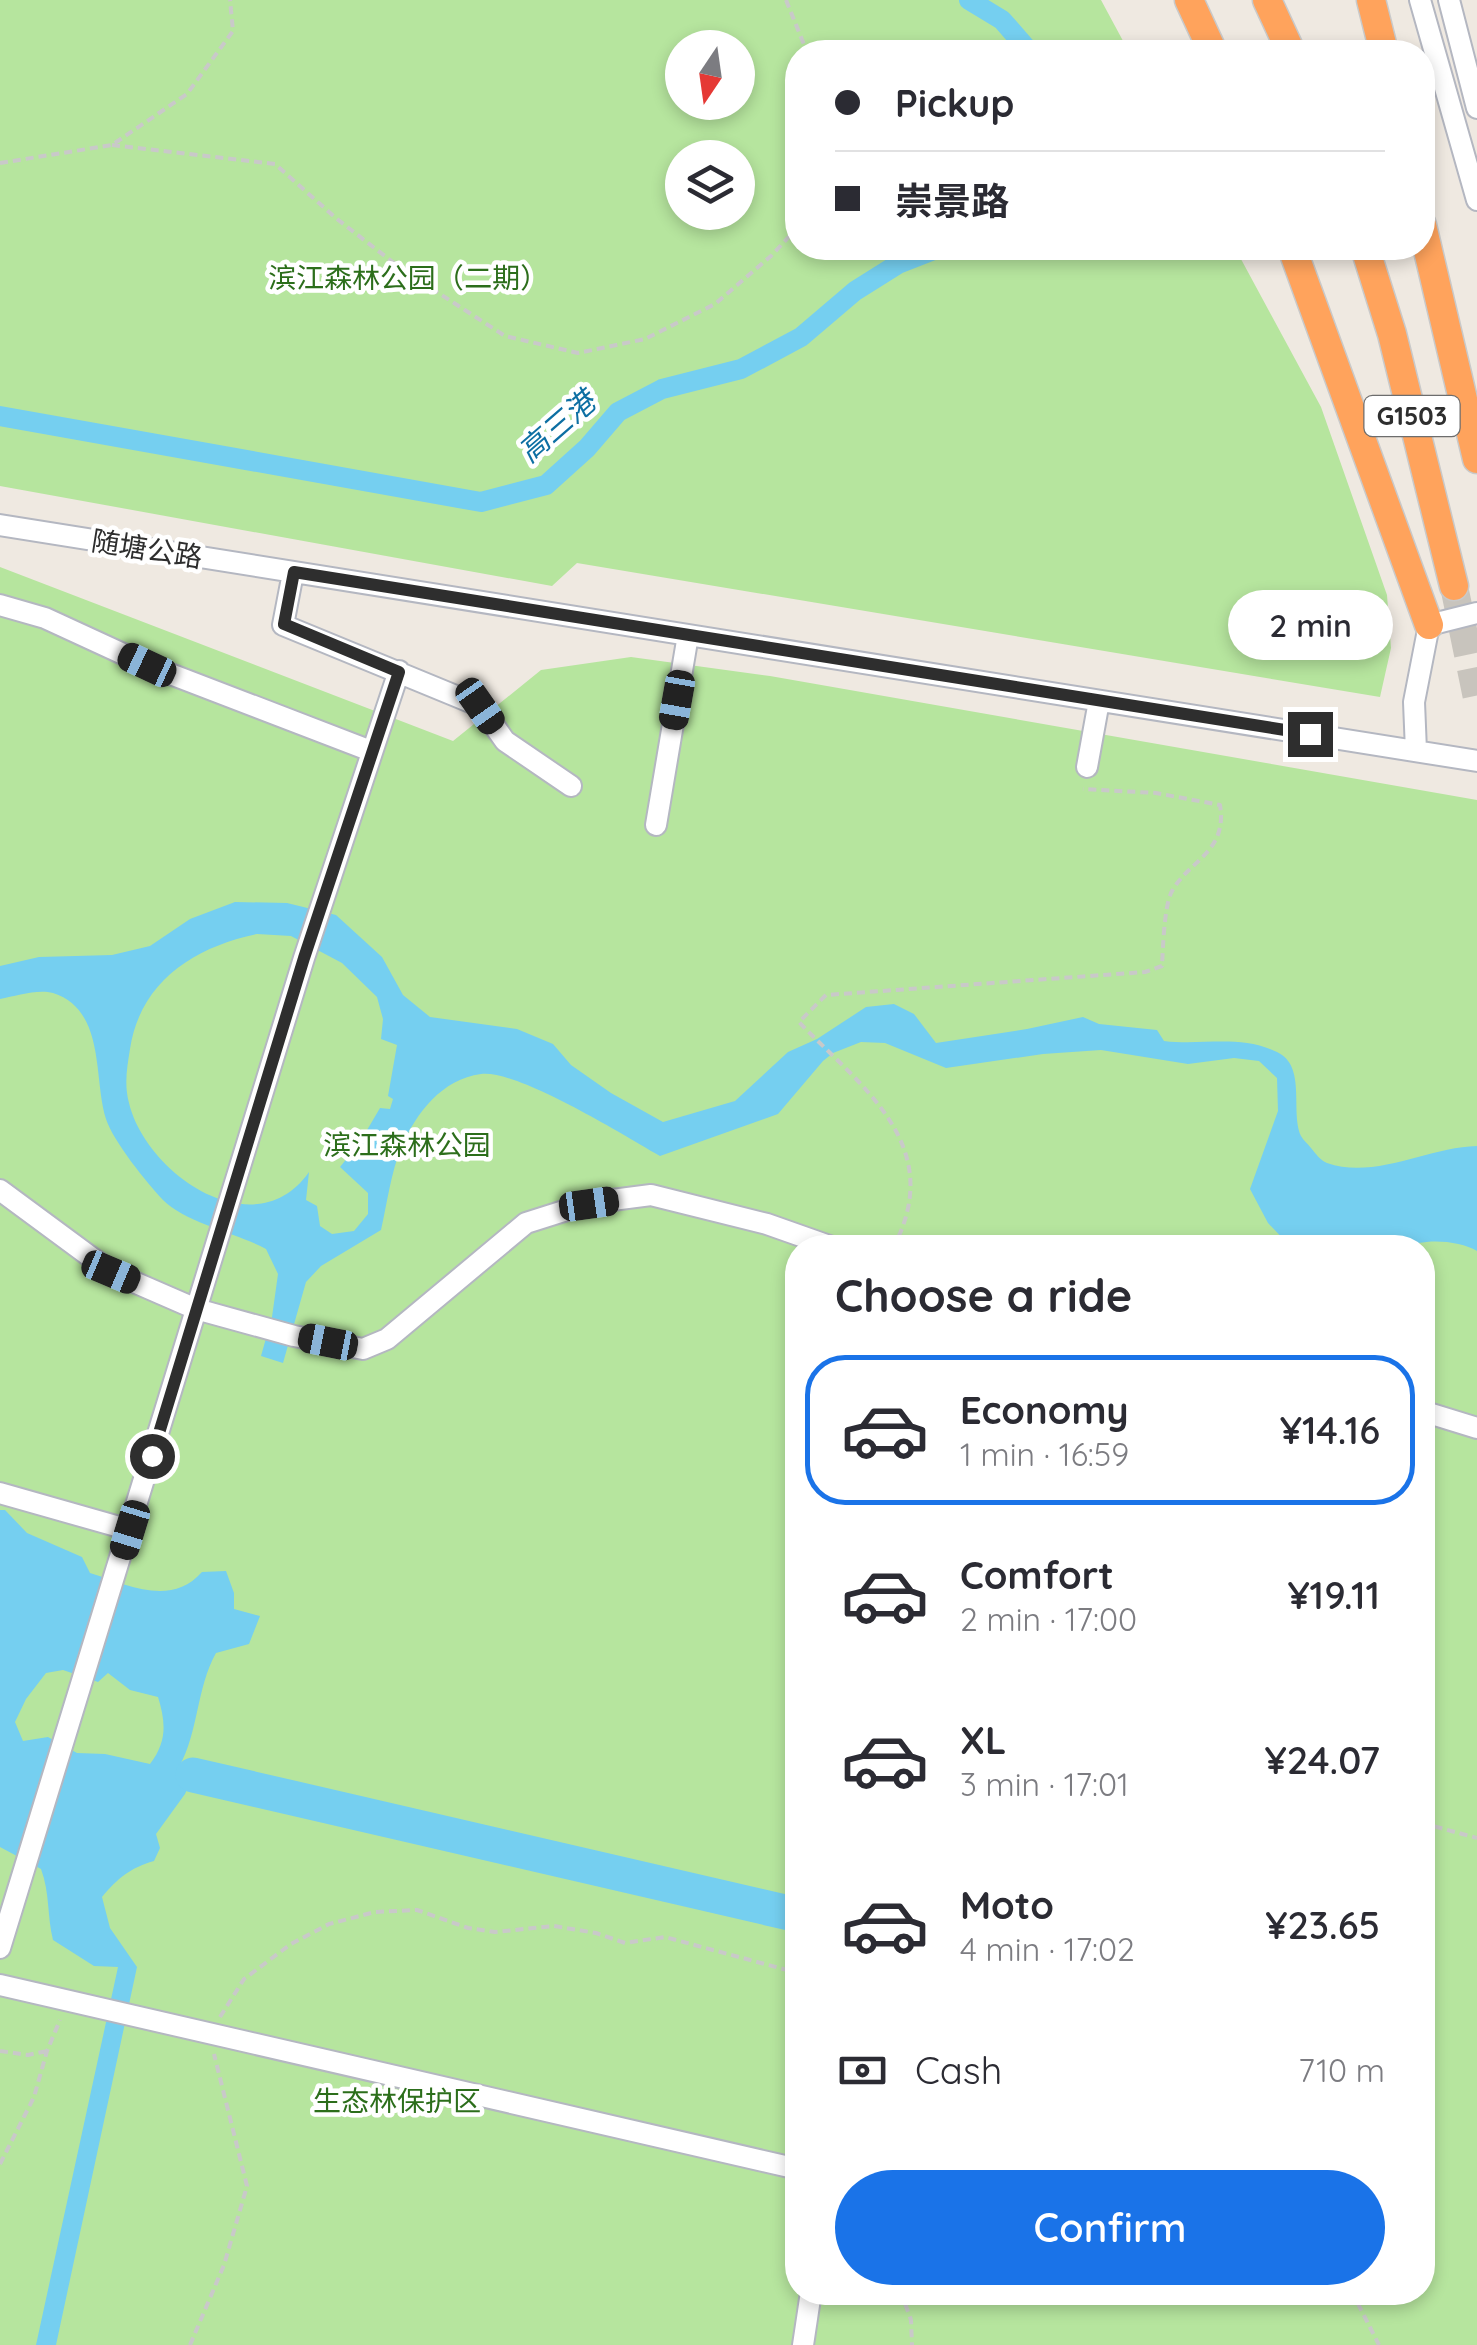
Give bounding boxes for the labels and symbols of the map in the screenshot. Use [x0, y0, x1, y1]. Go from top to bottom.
north arrow [665, 30, 755, 120]
park label: 滨江森林公园（二期） [268, 260, 548, 295]
water label: 高三港 [510, 380, 606, 470]
road number: G1503 [1364, 396, 1460, 436]
street label: 随塘公路 [89, 522, 205, 575]
callout: 2 min [1228, 589, 1392, 659]
car [113, 639, 181, 691]
car [657, 668, 697, 732]
car [451, 673, 509, 739]
route end [1288, 712, 1333, 757]
park label: 滨江森林公园 [323, 1127, 491, 1162]
car [557, 1185, 621, 1223]
car [78, 1246, 144, 1298]
car [296, 1322, 360, 1362]
route start [130, 1434, 175, 1479]
car [107, 1497, 153, 1563]
park label: 生态林保护区 [313, 2083, 481, 2118]

